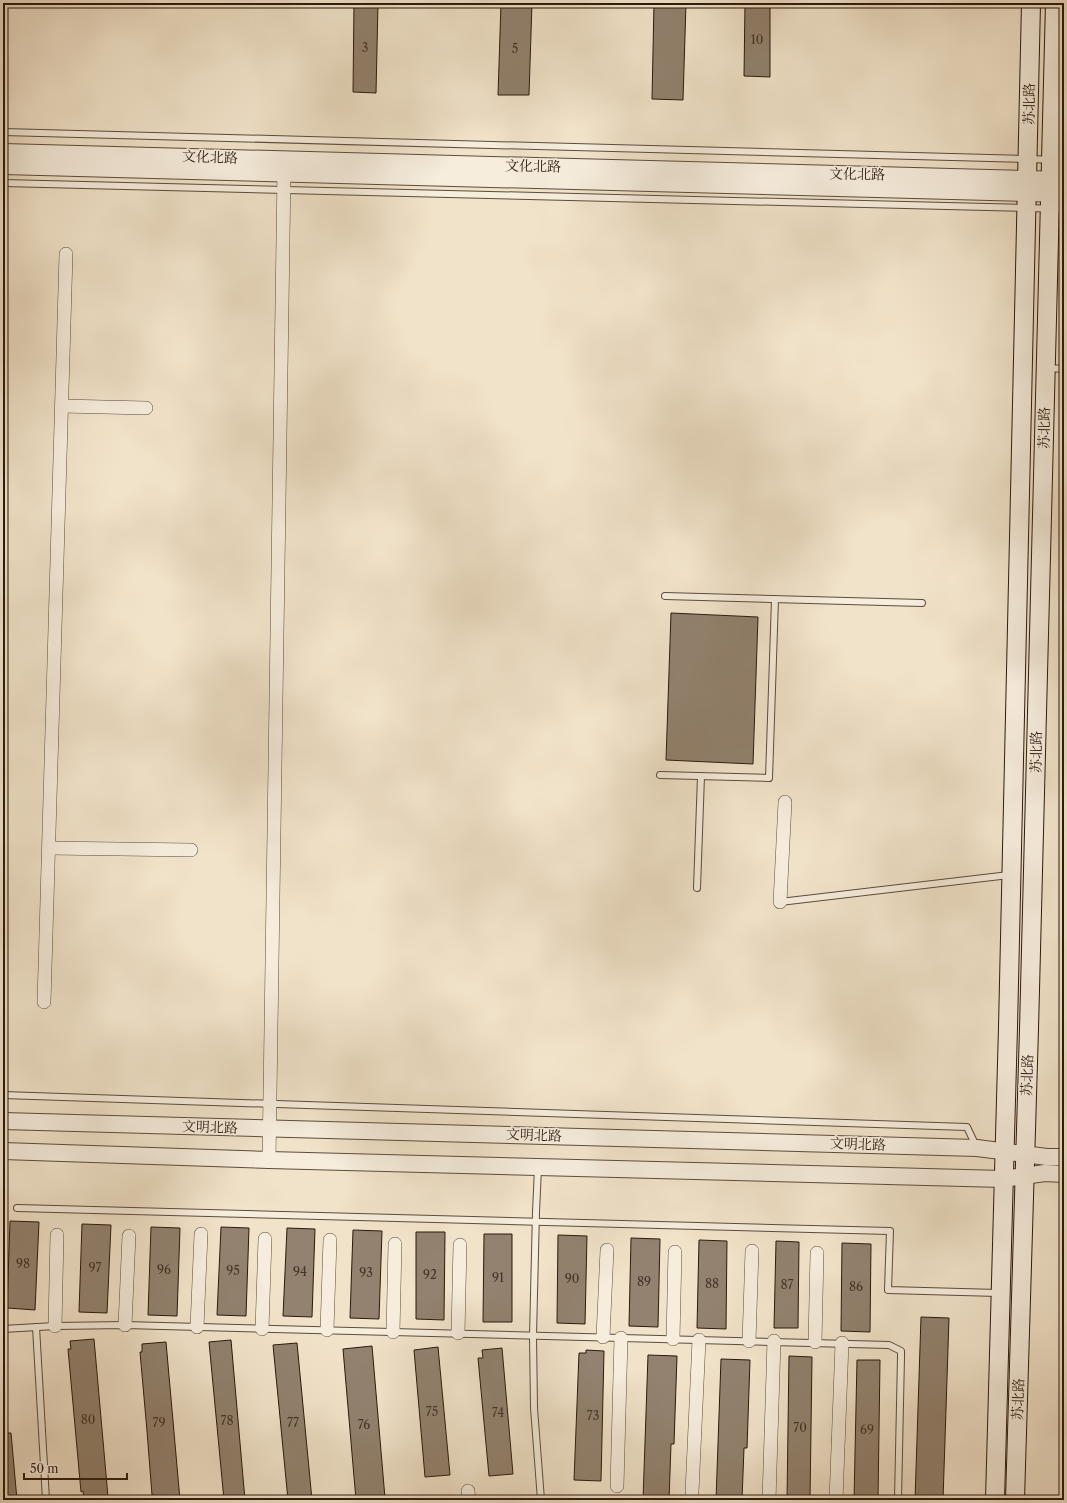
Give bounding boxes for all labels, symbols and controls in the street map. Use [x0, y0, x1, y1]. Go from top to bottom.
house number: 10 [751, 32, 763, 47]
house number: 3 [362, 40, 368, 55]
house number: 5 [512, 41, 518, 56]
street label: 苏北路 [1020, 83, 1038, 125]
street label: 文化北路 [182, 147, 238, 167]
street label: 文化北路 [505, 157, 561, 175]
street label: 文化北路 [829, 165, 885, 183]
street label: 苏北路 [1035, 407, 1053, 449]
street label: 苏北路 [1027, 731, 1045, 773]
street label: 苏北路 [1017, 1054, 1037, 1096]
street label: 文明北路 [182, 1117, 238, 1137]
street label: 文明北路 [506, 1125, 562, 1145]
street label: 文明北路 [830, 1134, 886, 1154]
house number: 98 [16, 1256, 30, 1271]
house number: 97 [89, 1260, 102, 1275]
house number: 96 [157, 1262, 171, 1277]
house number: 95 [226, 1263, 240, 1278]
house number: 94 [293, 1264, 307, 1279]
house number: 93 [359, 1265, 373, 1280]
house number: 92 [423, 1267, 437, 1282]
house number: 91 [492, 1270, 504, 1285]
house number: 90 [565, 1271, 579, 1286]
house number: 89 [637, 1274, 651, 1289]
house number: 88 [705, 1276, 719, 1291]
house number: 87 [780, 1277, 794, 1292]
house number: 86 [849, 1279, 863, 1294]
street label: 苏北路 [1008, 1378, 1028, 1420]
house number: 75 [426, 1404, 438, 1419]
house number: 74 [492, 1405, 504, 1420]
house number: 73 [587, 1408, 599, 1423]
house number: 80 [81, 1412, 95, 1427]
house number: 78 [220, 1413, 234, 1428]
house number: 79 [153, 1415, 165, 1430]
house number: 77 [287, 1415, 299, 1430]
house number: 76 [358, 1417, 370, 1432]
house number: 70 [793, 1420, 807, 1435]
house number: 69 [860, 1422, 874, 1437]
scale bar [24, 1455, 127, 1481]
text: 50 m [30, 1461, 59, 1476]

